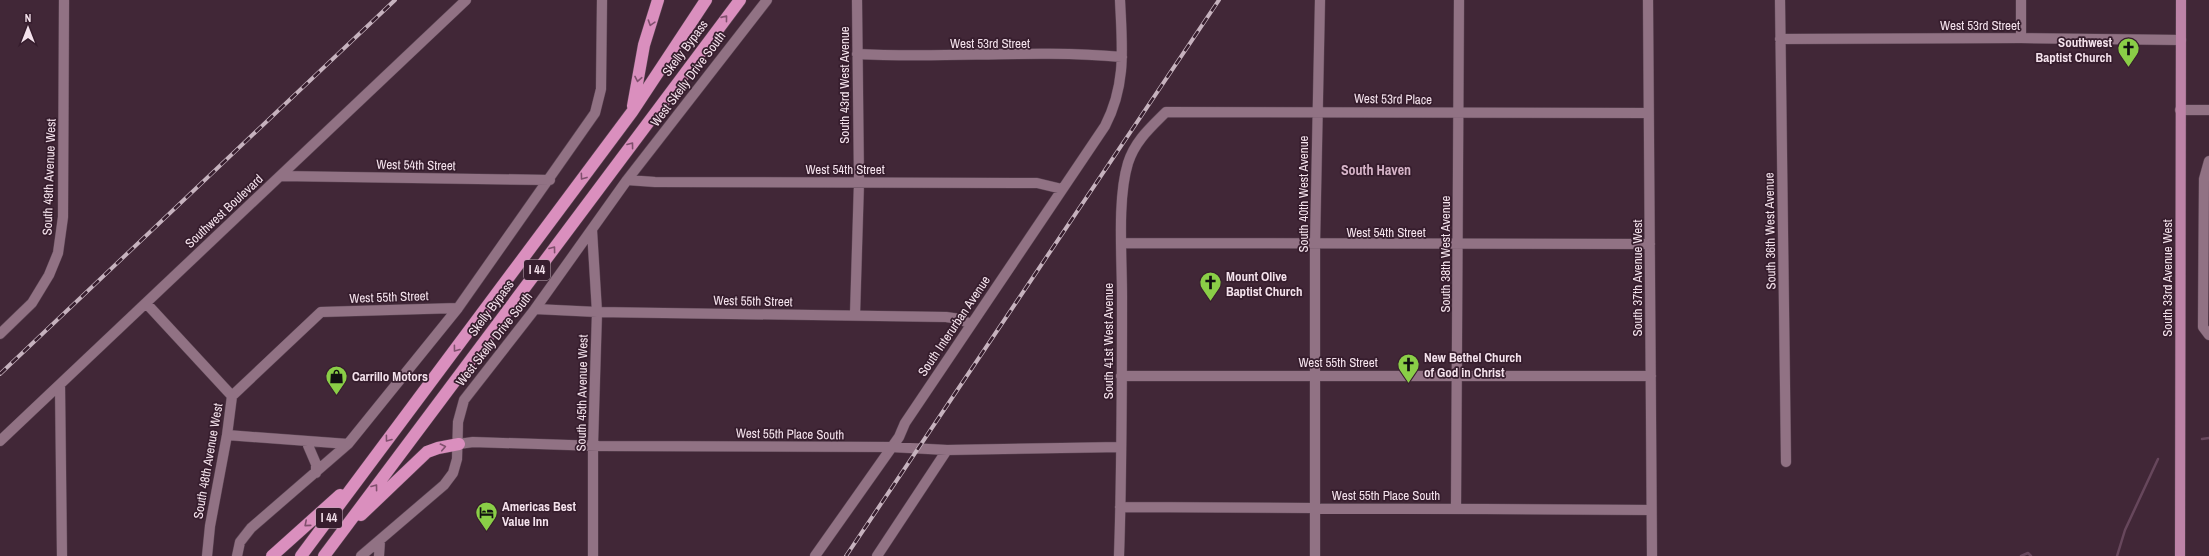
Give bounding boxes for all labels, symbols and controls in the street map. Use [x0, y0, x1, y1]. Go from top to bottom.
north arrow [8, 8, 48, 48]
text: N [25, 11, 31, 25]
one-way arrow [721, 15, 728, 23]
street label: Skelly Bypass [658, 16, 712, 80]
street label: West 53rd Street [1940, 17, 2020, 34]
one-way arrow [648, 19, 656, 26]
street label: South 43rd West Avenue [836, 26, 853, 144]
street label: West Skelly Drive South [647, 28, 729, 130]
place label: Southwest Baptist Church [2036, 34, 2112, 66]
street label: West 53rd Street [950, 35, 1030, 52]
church icon: Southwest Baptist Church [2115, 36, 2141, 69]
one-way arrow [634, 75, 643, 82]
street label: West 53rd Place [1354, 90, 1432, 108]
street label: South 49th Avenue West [38, 118, 60, 236]
street label: South 40th West Avenue [1295, 135, 1312, 253]
one-way arrow [626, 142, 633, 149]
street label: West 54th Street [376, 156, 456, 174]
street label: West 54th Street [805, 161, 885, 178]
district label: South Haven [1341, 161, 1411, 179]
street label: Southwest Boulevard [181, 170, 267, 252]
street label: South 36th West Avenue [1760, 172, 1780, 290]
one-way arrow [581, 173, 588, 180]
street label: South 38th West Avenue [1437, 195, 1454, 313]
street label: South 37th Avenue West [1629, 219, 1646, 337]
street label: South 33rd Avenue West [2159, 219, 2176, 337]
street label: West 54th Street [1346, 224, 1426, 241]
one-way arrow [548, 246, 555, 253]
road number: I 44 [524, 260, 550, 280]
place label: Mount Olive Baptist Church [1226, 268, 1302, 300]
church icon: Mount Olive Baptist Church [1197, 270, 1223, 303]
street label: South Interurban Avenue [914, 272, 994, 380]
street label: Skelly Bypass [464, 276, 518, 340]
street label: South 41st West Avenue [1100, 283, 1117, 399]
street label: West 55th Street [349, 287, 429, 307]
street label: West Skelly Drive South [452, 289, 536, 389]
street label: West 55th Street [713, 292, 793, 310]
street label: South 45th Avenue West [572, 334, 592, 452]
one-way arrow [453, 344, 460, 351]
place label: New Bethel Church of God in Christ [1424, 349, 1522, 381]
church icon: New Bethel Church of God in Christ [1395, 351, 1421, 384]
street label: West 55th Street [1298, 354, 1378, 371]
shop icon: Carrillo Motors [323, 363, 349, 396]
place label: Carrillo Motors [352, 368, 428, 385]
street label: South 48th Avenue West [189, 402, 227, 520]
street label: West 55th Place South [736, 425, 844, 443]
one-way arrow [386, 434, 393, 441]
one-way arrow [440, 443, 446, 451]
one-way arrow [370, 485, 377, 492]
street label: West 55th Place South [1332, 487, 1440, 504]
place label: Americas Best Value Inn [502, 498, 577, 530]
hotel icon: Americas Best Value Inn [474, 500, 500, 533]
road number: I 44 [316, 508, 342, 528]
one-way arrow [304, 519, 311, 526]

